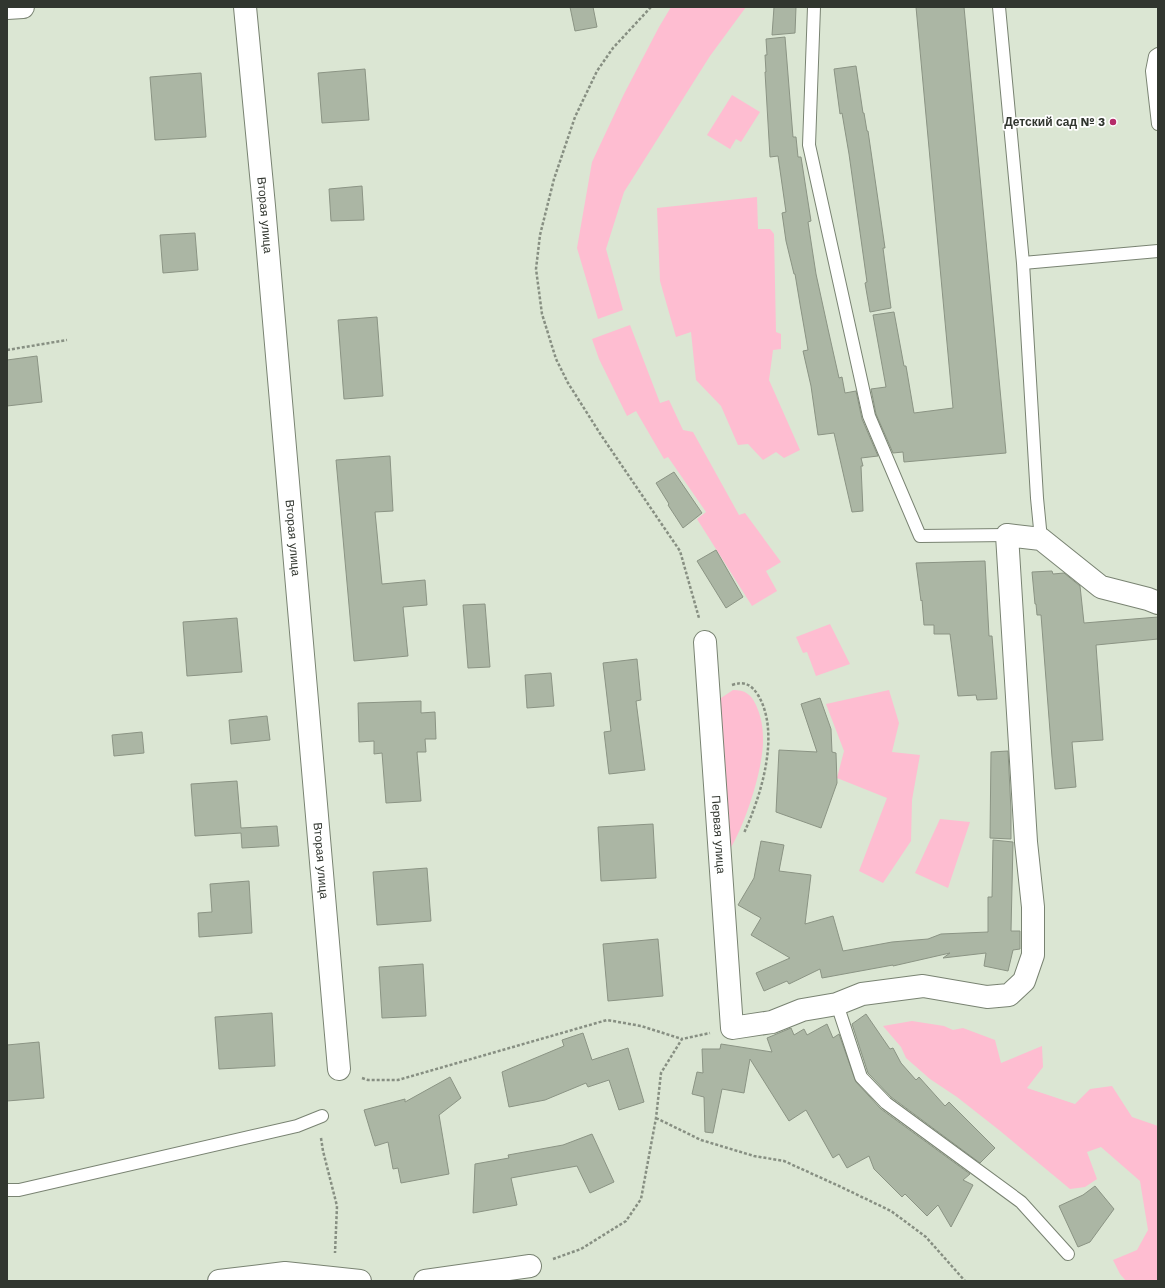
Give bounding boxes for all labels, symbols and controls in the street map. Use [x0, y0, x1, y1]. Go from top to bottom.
place label: Детский сад № 3 [1004, 115, 1105, 129]
marker: Детский сад № 3 [1108, 117, 1118, 127]
street label: Вторая улица [254, 176, 275, 254]
street label: Вторая улица [283, 499, 303, 577]
street label: Первая улица [709, 795, 728, 875]
street label: Вторая улица [311, 822, 331, 900]

